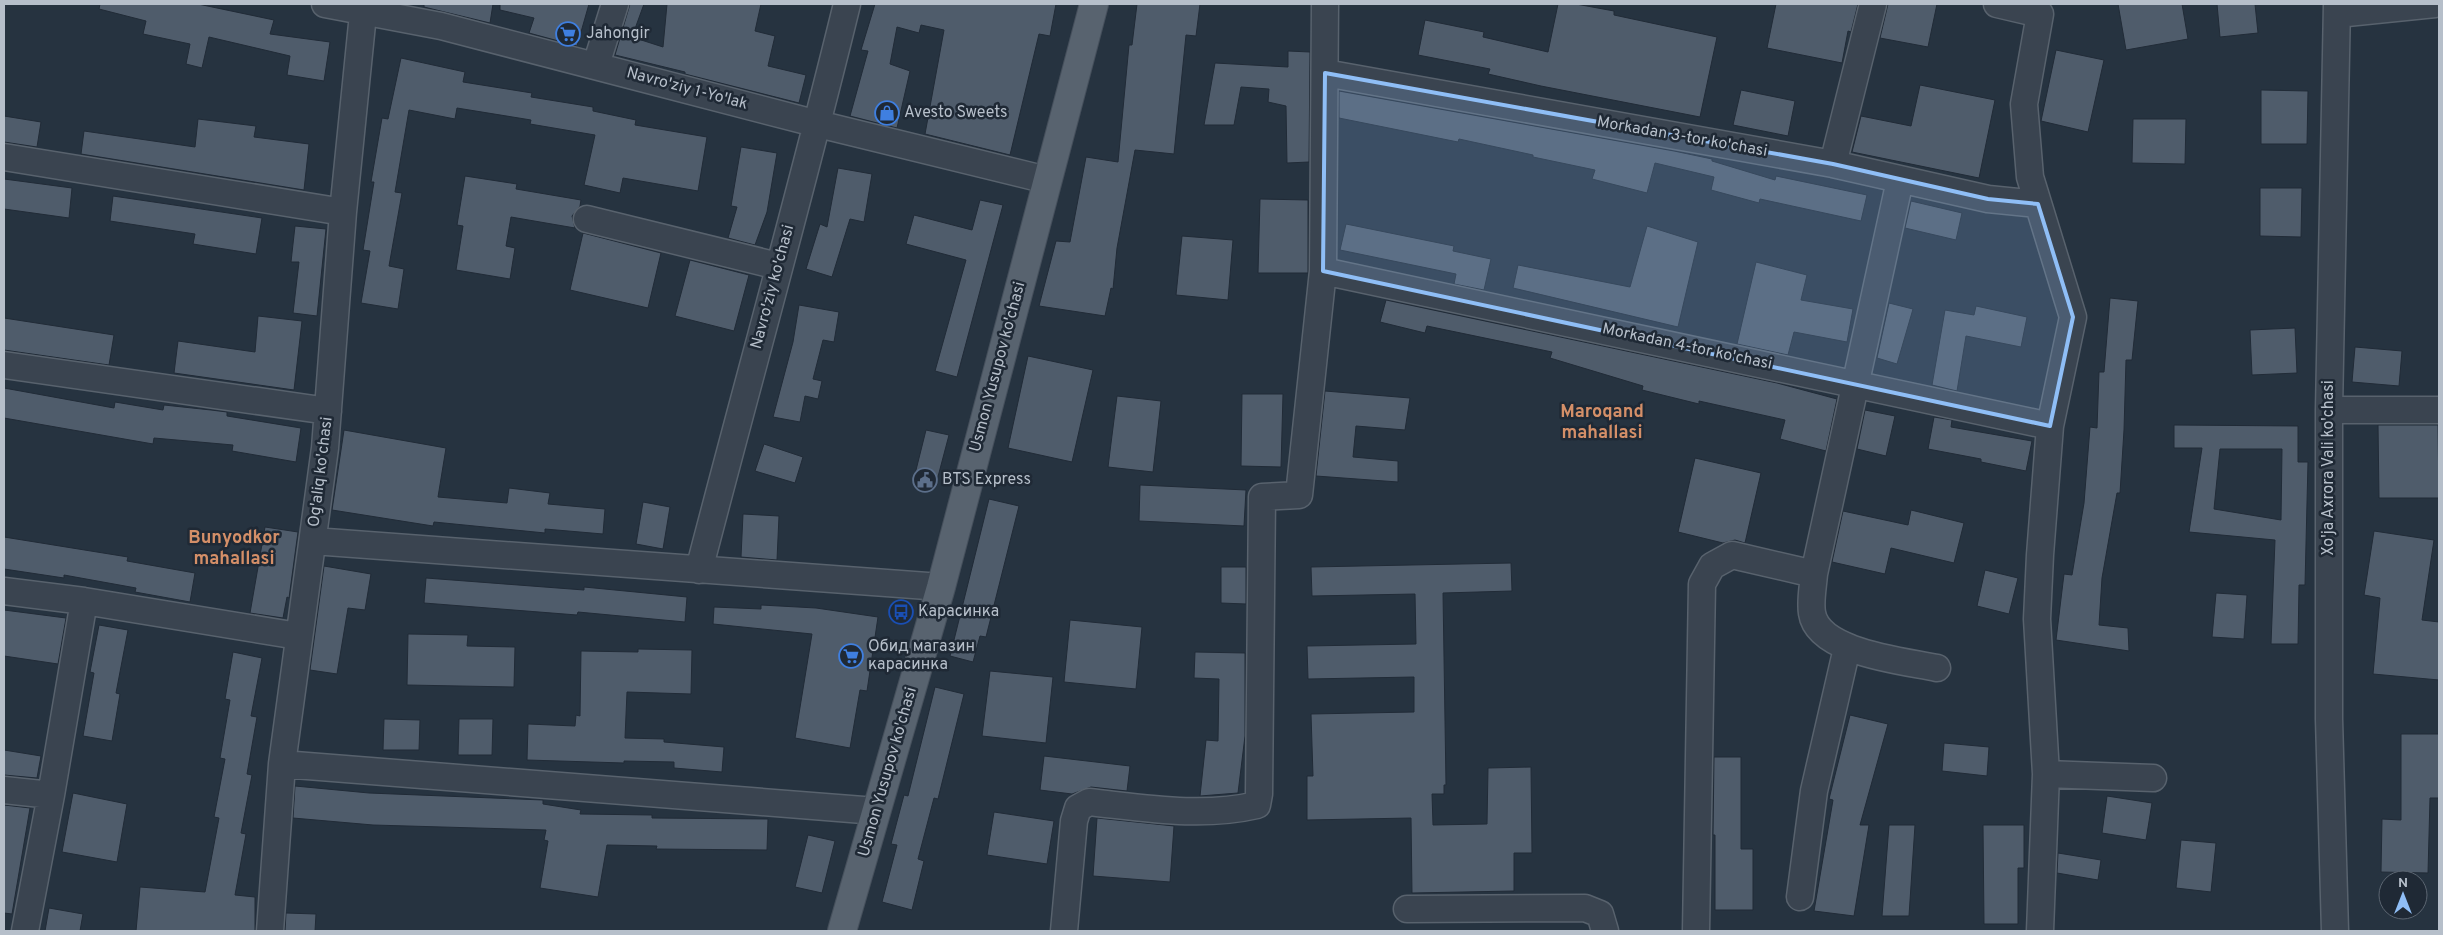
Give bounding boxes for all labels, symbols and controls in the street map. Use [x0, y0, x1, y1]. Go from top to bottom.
supermarket icon: Jahongir [555, 21, 581, 47]
place label: Jahongir [586, 24, 650, 44]
street label: Navro'ziy 1-Yo'lak [624, 63, 750, 115]
shop icon: Avesto Sweets [874, 100, 900, 126]
place label: Avesto Sweets [904, 103, 1008, 123]
street label: Morkadan 3-tor ko'chasi [1595, 112, 1769, 162]
street label: Navro'ziy ko'chasi [747, 223, 799, 351]
street label: Usmon Yusupov ko'chasi [966, 280, 1030, 454]
street label: Morkadan 4-tor ko'chasi [1600, 319, 1774, 375]
street label: Xo'ja Axrora Vali ko'chasi [2319, 380, 2339, 556]
district label: Maroqand mahallasi [1560, 401, 1644, 445]
street label: Og'aliq ko'chasi [304, 416, 338, 528]
public building icon: BTS Express [912, 467, 938, 493]
place label: BTS Express [942, 470, 1031, 490]
district label: Bunyodkor mahallasi [188, 527, 280, 571]
bus stop icon: Карасинка [888, 599, 914, 625]
place label: Карасинка [918, 602, 999, 622]
place label: Обид магазин карасинка [868, 637, 975, 675]
supermarket icon: Обид магазин карасинка [838, 643, 864, 669]
street label: Usmon Yusupov ko'chasi [854, 685, 922, 859]
north arrow [2378, 870, 2428, 920]
text: N [2398, 875, 2408, 892]

